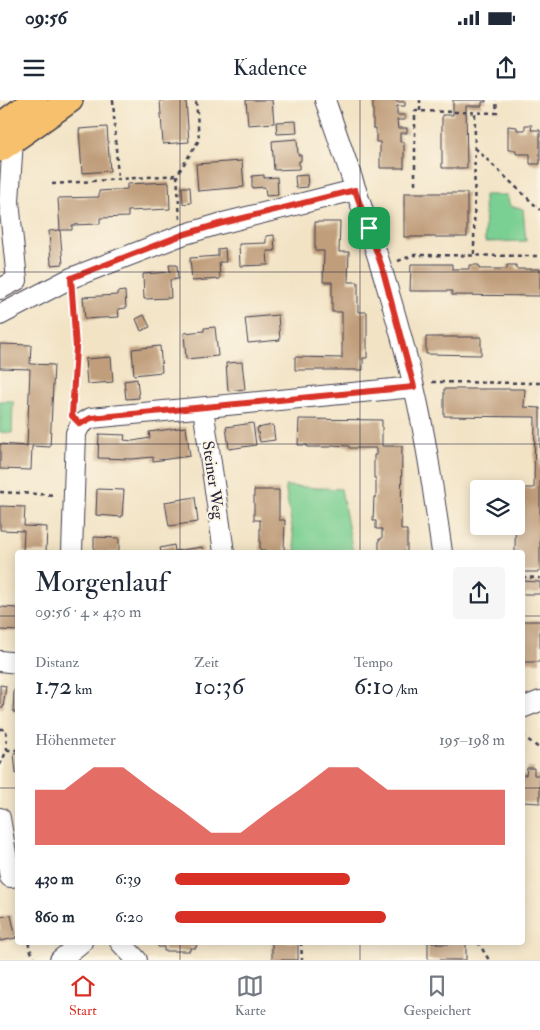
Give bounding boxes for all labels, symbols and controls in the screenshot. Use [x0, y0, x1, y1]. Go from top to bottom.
text: 09:56 [25, 6, 67, 30]
icon: menu [20, 54, 48, 82]
text: Kadence [233, 54, 307, 82]
icon: share [492, 54, 520, 82]
pin [348, 207, 390, 249]
icon: arrive [355, 214, 383, 242]
street label: Steiner Weg [198, 440, 229, 522]
map controls [470, 480, 525, 535]
button: layers [470, 480, 525, 535]
text: Morgenlauf [35, 565, 168, 600]
button: share [453, 567, 505, 619]
text: 09:56 · 4 × 430 m [35, 602, 141, 622]
text: Distanz [35, 654, 79, 671]
text: Zeit [194, 654, 219, 671]
text: Tempo [354, 654, 393, 671]
text: 1.72 [35, 671, 72, 702]
text: 10:36 [194, 671, 244, 702]
text: 6:10 [354, 671, 394, 702]
text: km [72, 681, 92, 698]
text: /km [394, 681, 418, 698]
text: Höhenmeter [35, 730, 116, 750]
text: 195–198 m [439, 730, 505, 750]
text: 430 m [35, 869, 74, 889]
text: 6:39 [115, 869, 141, 889]
text: 860 m [35, 907, 75, 927]
text: 6:20 [115, 907, 143, 927]
tab: Start [69, 972, 97, 1019]
tab: Karte [235, 972, 266, 1019]
tab: Gespeichert [404, 972, 471, 1019]

